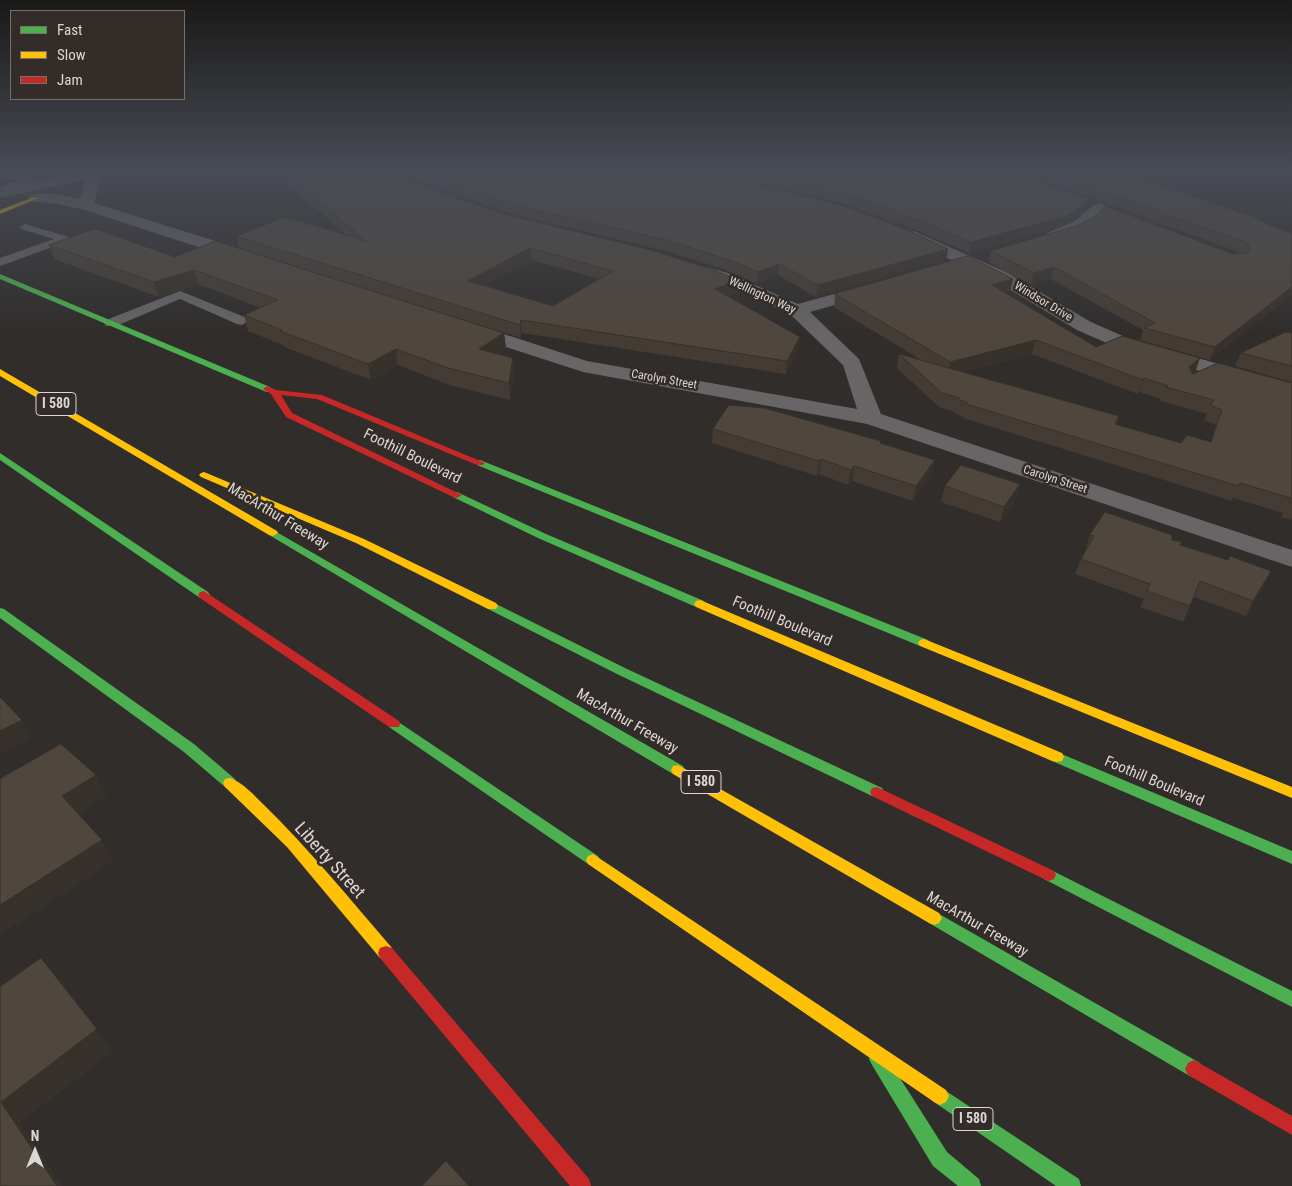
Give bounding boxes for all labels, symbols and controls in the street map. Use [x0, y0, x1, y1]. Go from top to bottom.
legend [10, 10, 185, 100]
text: Fast [57, 21, 82, 39]
text: Slow [57, 46, 86, 64]
text: Jam [57, 71, 83, 89]
street label: Wellington Way [726, 274, 798, 318]
street label: Windsor Drive [1011, 279, 1075, 325]
street label: Carolyn Street [630, 367, 698, 393]
road number: I 580 [36, 392, 76, 416]
street label: Foothill Boulevard [360, 426, 464, 488]
street label: Carolyn Street [1021, 463, 1089, 497]
street label: MacArthur Freeway [224, 480, 332, 554]
street label: Foothill Boulevard [730, 593, 834, 651]
street label: MacArthur Freeway [573, 686, 681, 758]
street label: Foothill Boulevard [1102, 753, 1206, 811]
road number: I 580 [681, 770, 721, 794]
street label: Liberty Street [289, 818, 369, 904]
street label: MacArthur Freeway [923, 889, 1031, 961]
road number: I 580 [953, 1108, 993, 1130]
north arrow [10, 1126, 60, 1176]
text: N [31, 1128, 39, 1144]

